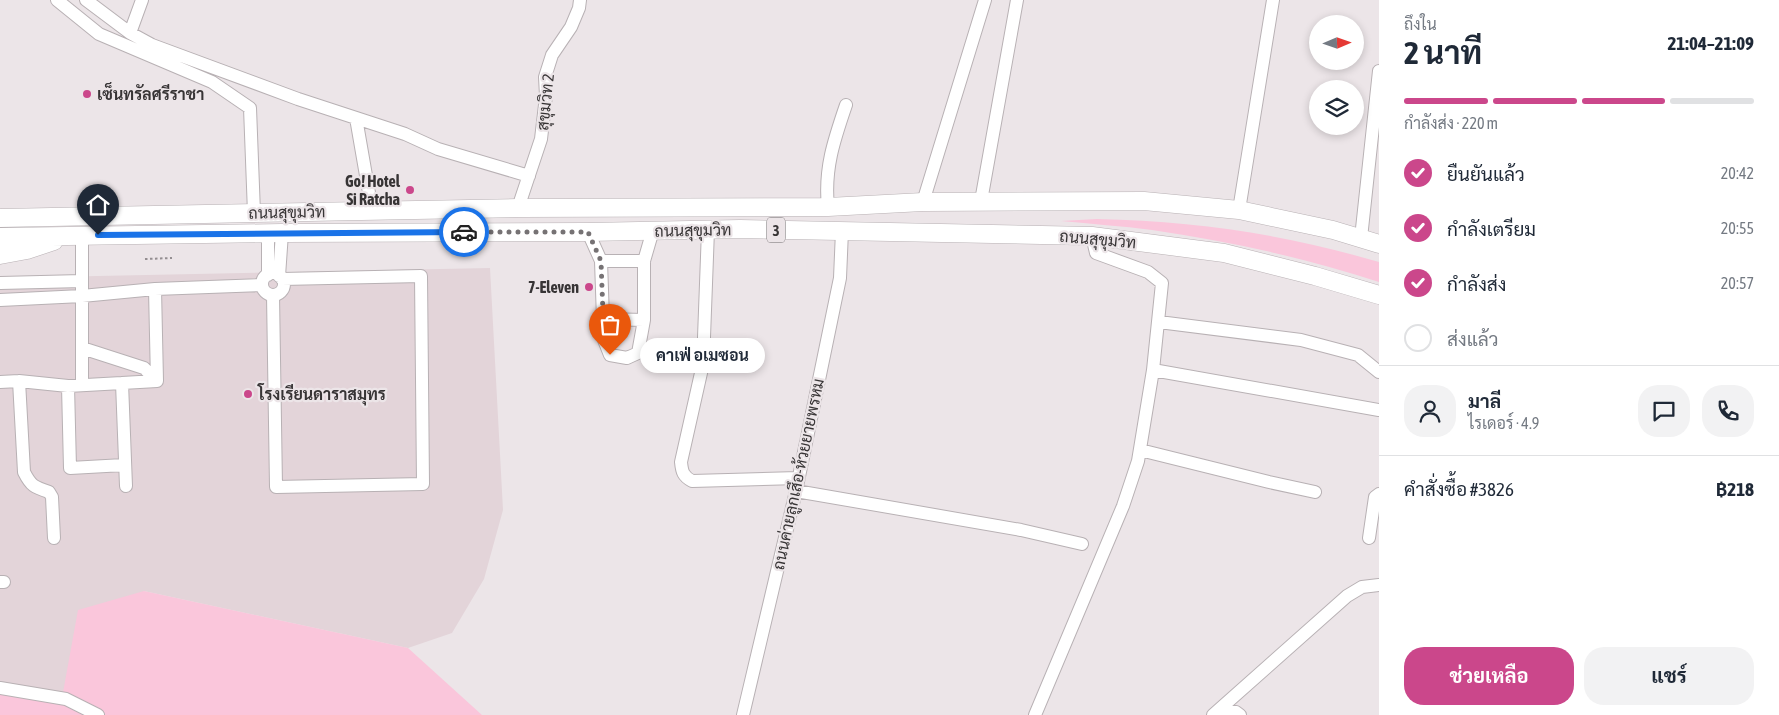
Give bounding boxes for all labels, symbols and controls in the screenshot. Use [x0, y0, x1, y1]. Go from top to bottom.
north arrow [1309, 15, 1364, 70]
map controls [1309, 15, 1364, 135]
text: ถึงใน [1404, 15, 1437, 33]
text: 21:04–21:09 [1667, 32, 1754, 54]
text: 2 นาที [1404, 34, 1482, 71]
street label: สุขุมวิท 2 [533, 73, 560, 132]
button: layers [1309, 80, 1364, 135]
place label: เซ็นทรัลศรีราชา [97, 81, 204, 103]
marker: เซ็นทรัลศรีราชา [81, 88, 93, 100]
text: กำลังส่ง · 220 m [1404, 114, 1498, 132]
icon: check [1404, 159, 1432, 187]
text: ยืนยันแล้ว [1447, 163, 1525, 185]
text: 20:42 [1721, 164, 1754, 182]
place label: Go! Hotel Si Ratcha [345, 172, 401, 208]
pin [77, 184, 119, 235]
marker: Go! Hotel Si Ratcha [404, 184, 416, 196]
icon: home [84, 191, 112, 219]
street label: ถนนสุขุมวิท [248, 202, 326, 225]
courier [439, 207, 489, 257]
icon: check [1404, 214, 1432, 242]
icon: car [450, 218, 478, 246]
road number: 3 [767, 218, 785, 242]
text: กำลังเตรียม [1447, 218, 1536, 240]
text: 20:55 [1721, 219, 1754, 237]
street label: ถนนสุขุมวิท [654, 220, 732, 243]
street label: ถนนสุขุมวิท [1059, 227, 1137, 254]
icon: check [1404, 269, 1432, 297]
text: กำลังส่ง [1447, 273, 1506, 295]
text: 20:57 [1721, 274, 1754, 292]
place label: 7-Eleven [528, 278, 579, 296]
marker: 7-Eleven [583, 281, 595, 293]
pin [589, 304, 631, 355]
icon: bag [596, 311, 624, 339]
text: ส่งแล้ว [1447, 328, 1498, 350]
callout: คาเฟ่ อเมซอน [640, 338, 765, 372]
text: คาเฟ่ อเมซอน [656, 346, 749, 364]
street label: ถนนค่ายลูกเสึอ-ห้วยยายพรหม [768, 376, 830, 572]
place label: โรงเรียนดาราสมุทร [257, 383, 386, 406]
button: person [1404, 385, 1456, 437]
button: chat [1638, 385, 1690, 437]
button: phone [1702, 385, 1754, 437]
marker: โรงเรียนดาราสมุทร [242, 388, 254, 400]
text: มาลี [1468, 390, 1501, 412]
text: ไรเดอร์ · 4.9 [1468, 414, 1539, 432]
text: คำสั่งซื้อ #3826 [1404, 478, 1514, 500]
text: ฿218 [1716, 478, 1754, 500]
button: ช่วยเหลือ [1404, 647, 1574, 705]
button: แชร์ [1584, 647, 1754, 705]

